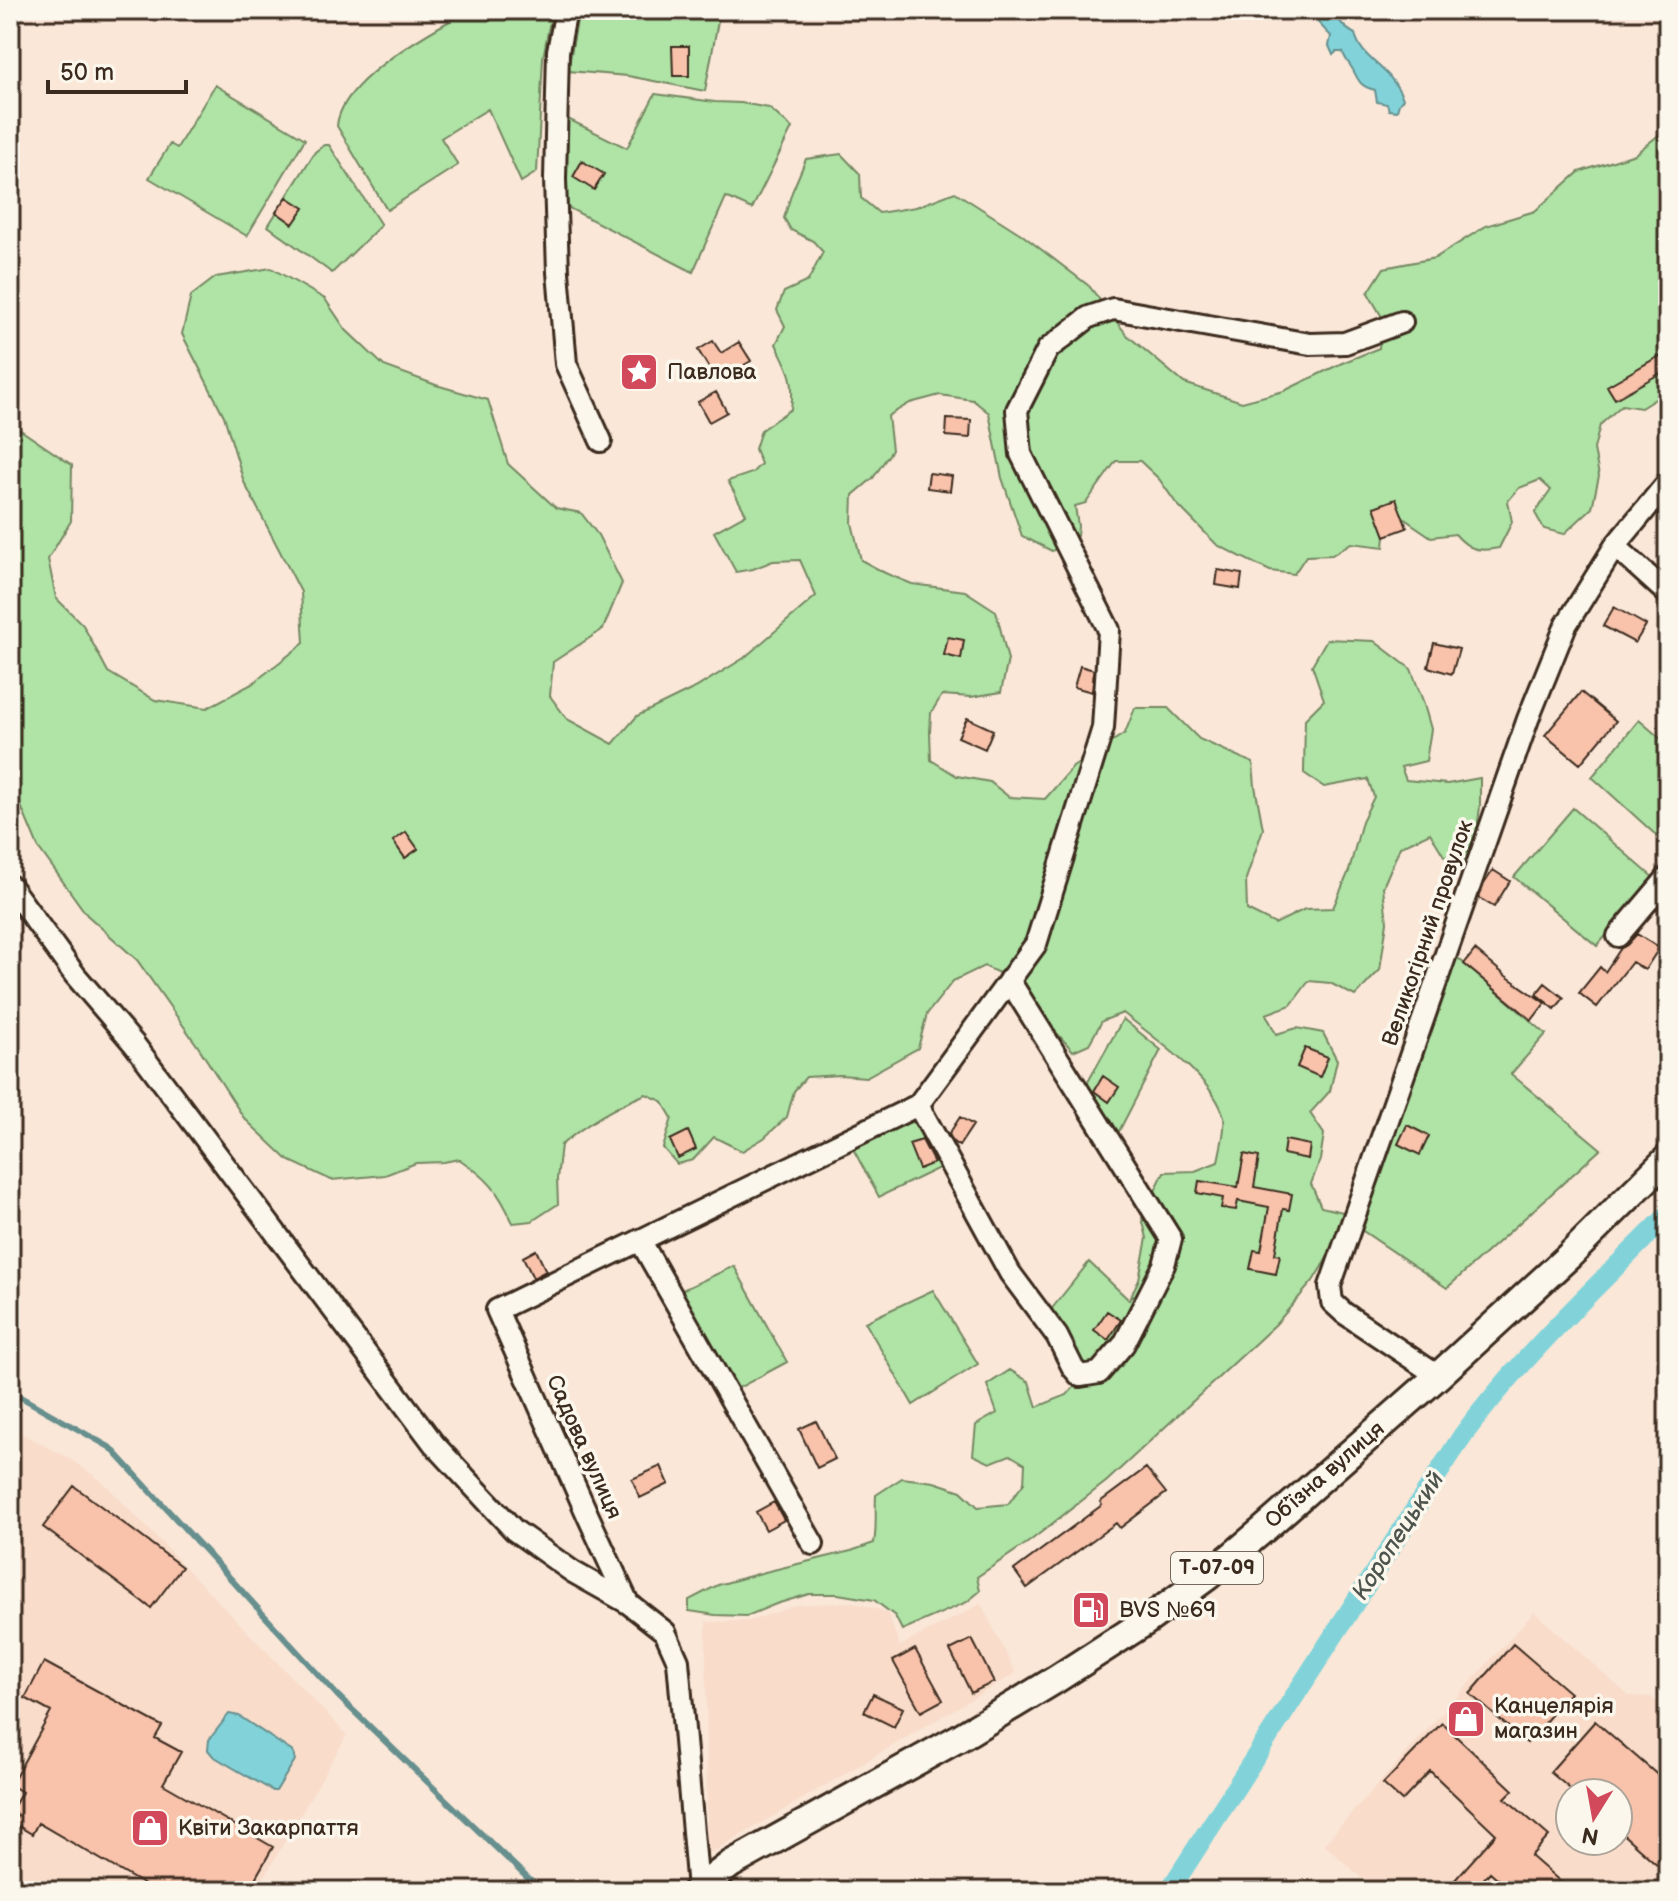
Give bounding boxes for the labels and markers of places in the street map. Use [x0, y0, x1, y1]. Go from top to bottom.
place icon: Павлова [618, 351, 660, 393]
place label: Павлова [667, 359, 756, 386]
fuel station icon: BVS №69 [1070, 1589, 1112, 1631]
place label: BVS №69 [1119, 1597, 1216, 1624]
place label: Канцелярія магазин [1494, 1693, 1614, 1745]
shop icon: Канцелярія магазин [1445, 1698, 1487, 1740]
shop icon: Квіти Закарпаття [129, 1807, 171, 1849]
place label: Квіти Закарпаття [178, 1815, 359, 1842]

